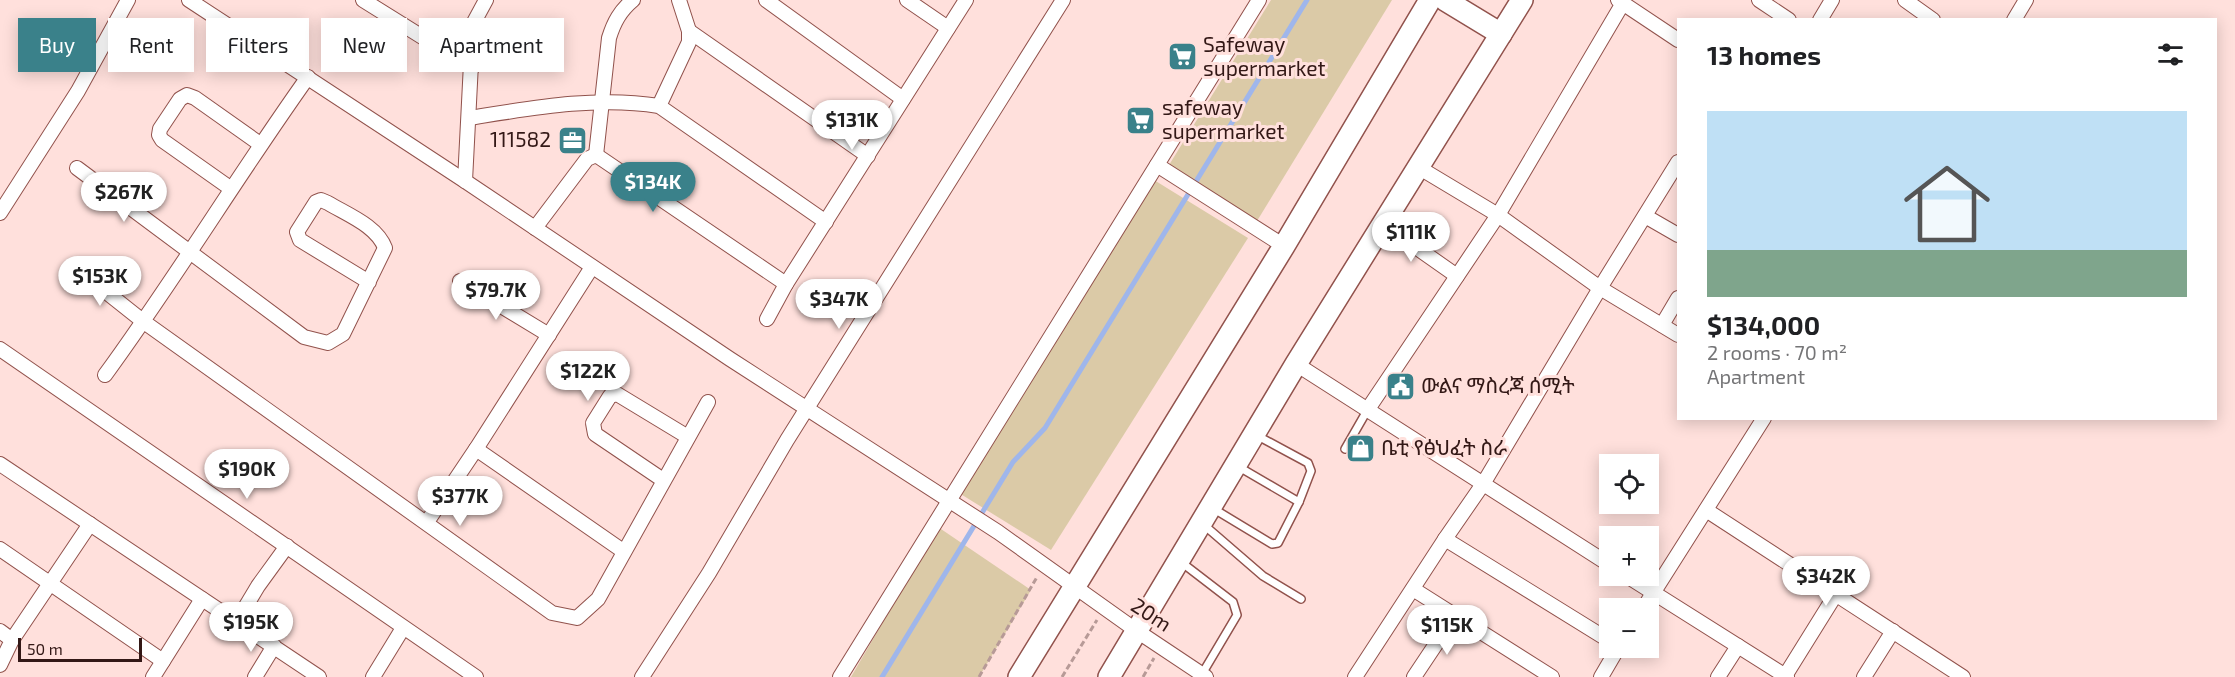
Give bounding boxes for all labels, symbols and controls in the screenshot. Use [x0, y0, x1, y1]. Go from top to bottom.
chip: Buy [18, 18, 96, 72]
chip: Rent [108, 18, 194, 72]
chip: Filters [206, 18, 309, 72]
chip: New [321, 18, 407, 72]
chip: Apartment [419, 18, 564, 72]
place label: Safeway supermarket [1203, 31, 1326, 80]
icon: filters [2154, 38, 2187, 71]
text: 13 homes [1707, 39, 1821, 70]
supermarket icon: Safeway supermarket [1166, 41, 1198, 73]
place label: safeway supermarket [1162, 94, 1285, 143]
pin: $131K [810, 100, 894, 151]
supermarket icon: safeway supermarket [1125, 104, 1157, 136]
text: $131K [826, 107, 878, 131]
office icon: 111582 [556, 124, 588, 156]
place label: 111582 [490, 126, 551, 151]
icon: home [1893, 150, 2001, 258]
pin: $134K [611, 162, 695, 213]
text: $134K [625, 169, 682, 193]
pin: $267K [82, 172, 166, 223]
text: $267K [95, 179, 153, 203]
pin: $111K [1369, 212, 1453, 263]
text: $111K [1386, 219, 1436, 243]
pin: $153K [58, 256, 142, 307]
text: $153K [72, 263, 128, 287]
pin: $79.7K [447, 270, 545, 321]
text: $79.7K [465, 277, 527, 301]
pin: $347K [797, 279, 881, 330]
text: $347K [810, 286, 868, 310]
text: $134,000 [1707, 309, 1820, 340]
text: 2 rooms · 70 m² [1707, 340, 1847, 364]
pin: $122K [546, 351, 630, 402]
text: $122K [560, 358, 616, 382]
text: Apartment [1707, 364, 1805, 388]
public building icon: ውልና ማስረጃ ሰሚት [1384, 370, 1416, 402]
place label: ውልና ማስረጃ ሰሚት [1421, 372, 1575, 397]
shop icon: ቤቲ የፅህፈት ስራ [1344, 432, 1376, 464]
place label: ቤቲ የፅህፈት ስራ [1381, 434, 1507, 459]
pin: $190K [205, 449, 289, 500]
map controls [1599, 454, 1659, 658]
button: locate [1599, 454, 1659, 514]
text: $190K [218, 456, 276, 480]
pin: $377K [418, 476, 502, 527]
text: $377K [432, 483, 488, 507]
button: + [1599, 526, 1659, 586]
pin: $342K [1784, 556, 1868, 607]
text: $342K [1796, 563, 1856, 587]
street label: 20m [1127, 592, 1177, 636]
button: − [1599, 598, 1659, 658]
pin: $195K [209, 602, 293, 653]
pin: $115K [1405, 605, 1489, 656]
text: $195K [223, 609, 279, 633]
text: $115K [1421, 612, 1473, 636]
scale bar [18, 635, 142, 662]
text: 50 m [27, 639, 63, 658]

